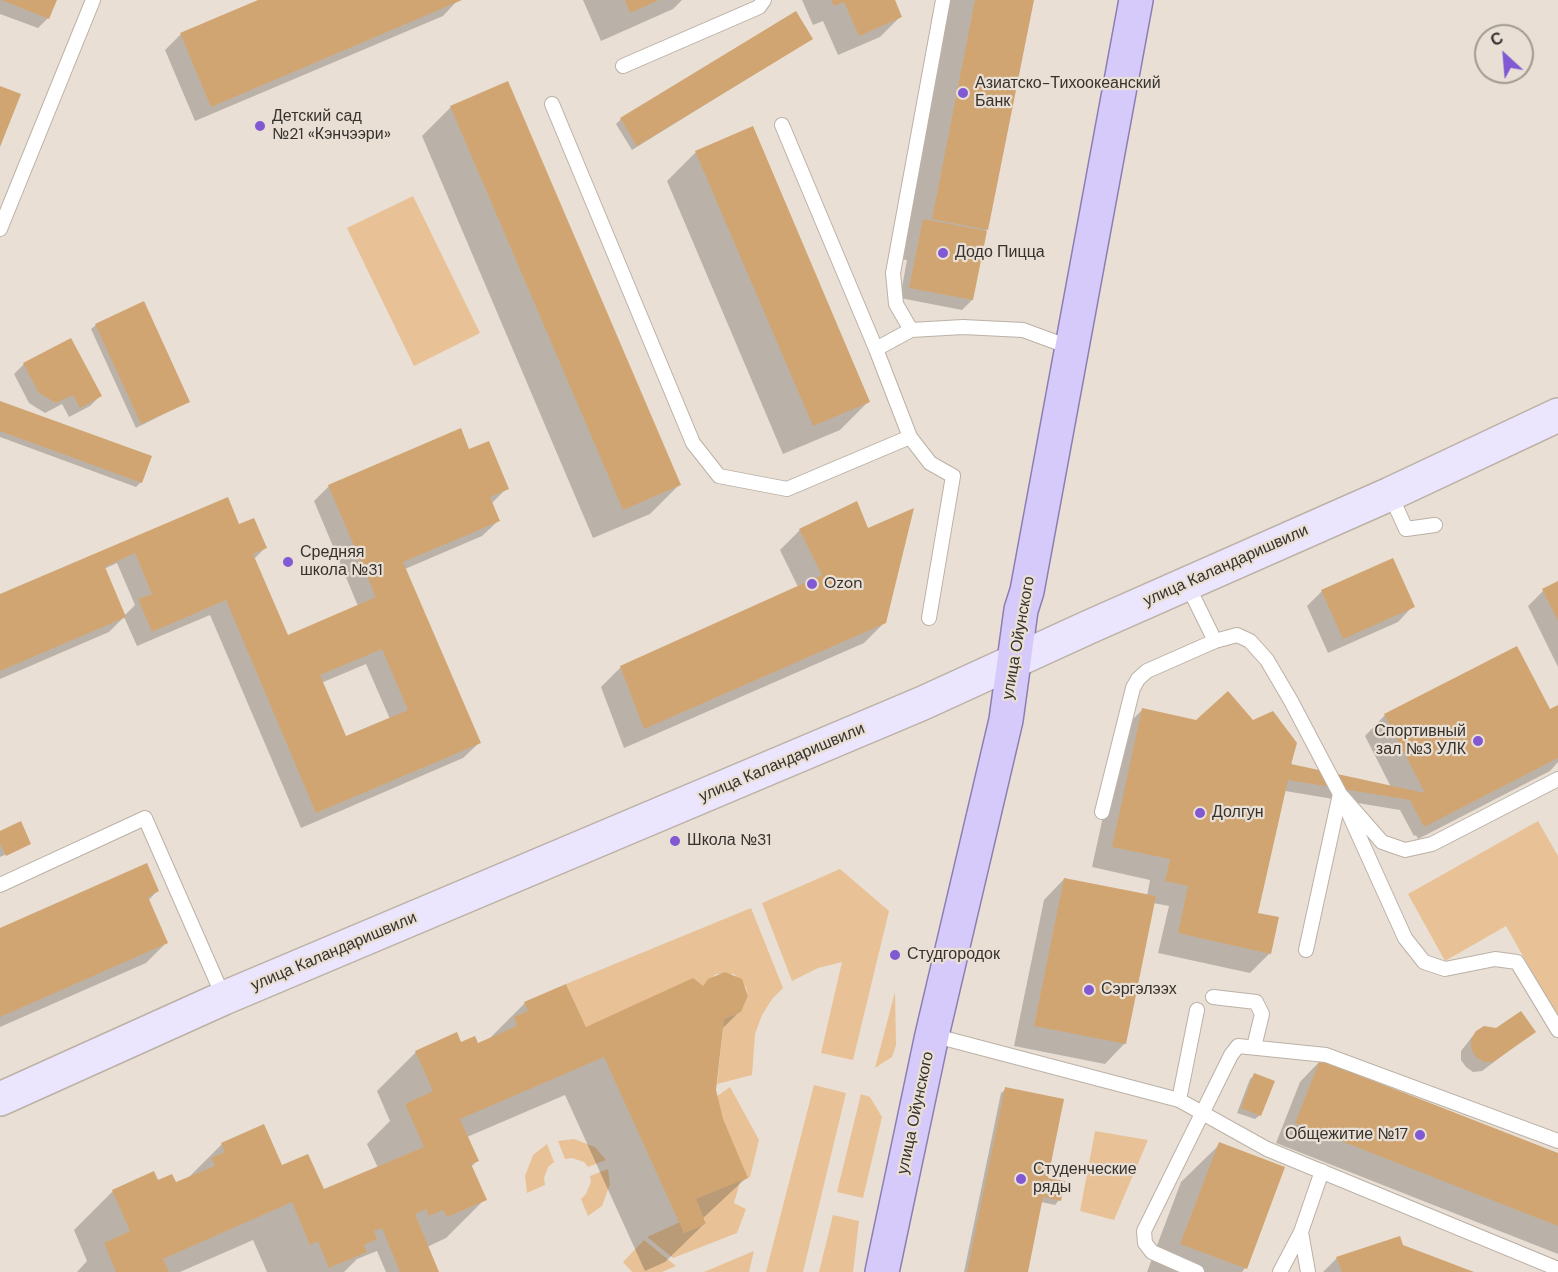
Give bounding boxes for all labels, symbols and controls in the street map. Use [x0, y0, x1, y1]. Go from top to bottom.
north arrow [1474, 24, 1534, 84]
text: С [1487, 27, 1507, 51]
place label: Азиатско-Тихоокеанский Банк [975, 74, 1161, 112]
marker: Азиатско-Тихоокеанский Банк [956, 86, 970, 100]
place label: Детский сад №21 «Кэнчээри» [272, 107, 391, 145]
marker: Детский сад №21 «Кэнчээри» [253, 119, 267, 133]
place label: Додо Пицца [955, 243, 1045, 263]
marker: Додо Пицца [936, 246, 950, 260]
street label: улица Каландаришвили [1141, 521, 1311, 611]
place label: Средняя школа №31 [300, 543, 382, 581]
marker: Средняя школа №31 [281, 555, 295, 569]
place label: Ozon [824, 574, 862, 594]
street label: улица Ойунского [999, 575, 1039, 701]
marker: Ozon [805, 577, 819, 591]
street label: улица Каландаришвили [696, 719, 868, 807]
place label: Спортивный зал №3 УЛК [1374, 722, 1466, 760]
marker: Спортивный зал №3 УЛК [1471, 734, 1485, 748]
place label: Долгун [1212, 803, 1264, 823]
marker: Долгун [1193, 806, 1207, 820]
place label: Школа №31 [687, 831, 771, 851]
marker: Школа №31 [668, 834, 682, 848]
street label: улица Каландаришвили [248, 908, 420, 996]
place label: Студгородок [907, 945, 1000, 965]
marker: Студгородок [888, 948, 902, 962]
place label: Сэргэлээх [1101, 980, 1177, 1000]
marker: Сэргэлээх [1082, 983, 1096, 997]
street label: улица Ойунского [894, 1050, 938, 1176]
place label: Общежитие №17 [1285, 1125, 1408, 1145]
marker: Общежитие №17 [1413, 1128, 1427, 1142]
place label: Студенческие ряды [1033, 1160, 1137, 1198]
marker: Студенческие ряды [1014, 1172, 1028, 1186]

